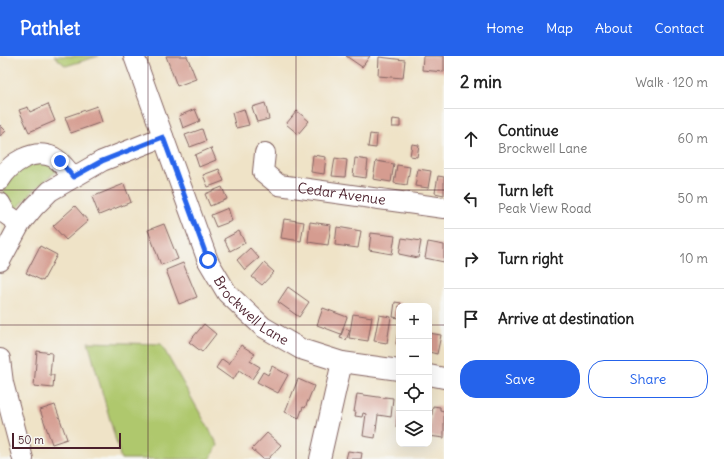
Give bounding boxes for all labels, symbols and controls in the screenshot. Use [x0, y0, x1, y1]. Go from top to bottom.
text: Pathlet [20, 16, 80, 40]
text: Home [486, 19, 524, 37]
text: Map [546, 19, 573, 37]
text: About [595, 19, 633, 37]
text: Contact [655, 19, 704, 37]
text: 2 min [460, 71, 502, 93]
text: Walk · 120 m [635, 74, 708, 91]
text: Continue [498, 121, 559, 140]
icon: ahead [460, 128, 482, 150]
text: 60 m [677, 130, 708, 147]
text: Brockwell Lane [498, 140, 587, 157]
route end [51, 152, 69, 170]
street label: Cedar Avenue [297, 179, 387, 209]
text: Turn left [498, 181, 553, 200]
icon: left [460, 188, 482, 210]
text: 50 m [677, 190, 708, 207]
text: Peak View Road [498, 200, 591, 217]
icon: right [460, 248, 482, 270]
text: Turn right [498, 249, 563, 268]
text: 10 m [680, 250, 708, 267]
route start [199, 251, 217, 269]
street label: Brockwell Lane [210, 273, 292, 349]
map controls [396, 303, 432, 447]
button: + [396, 303, 432, 339]
icon: arrive [460, 308, 482, 330]
text: Arrive at destination [498, 309, 634, 328]
button: − [396, 339, 432, 375]
button: Save [460, 360, 580, 398]
button: Share [588, 360, 708, 398]
button: locate [396, 375, 432, 411]
button: layers [396, 411, 432, 447]
scale bar [12, 431, 121, 450]
text: 50 m [18, 433, 44, 447]

